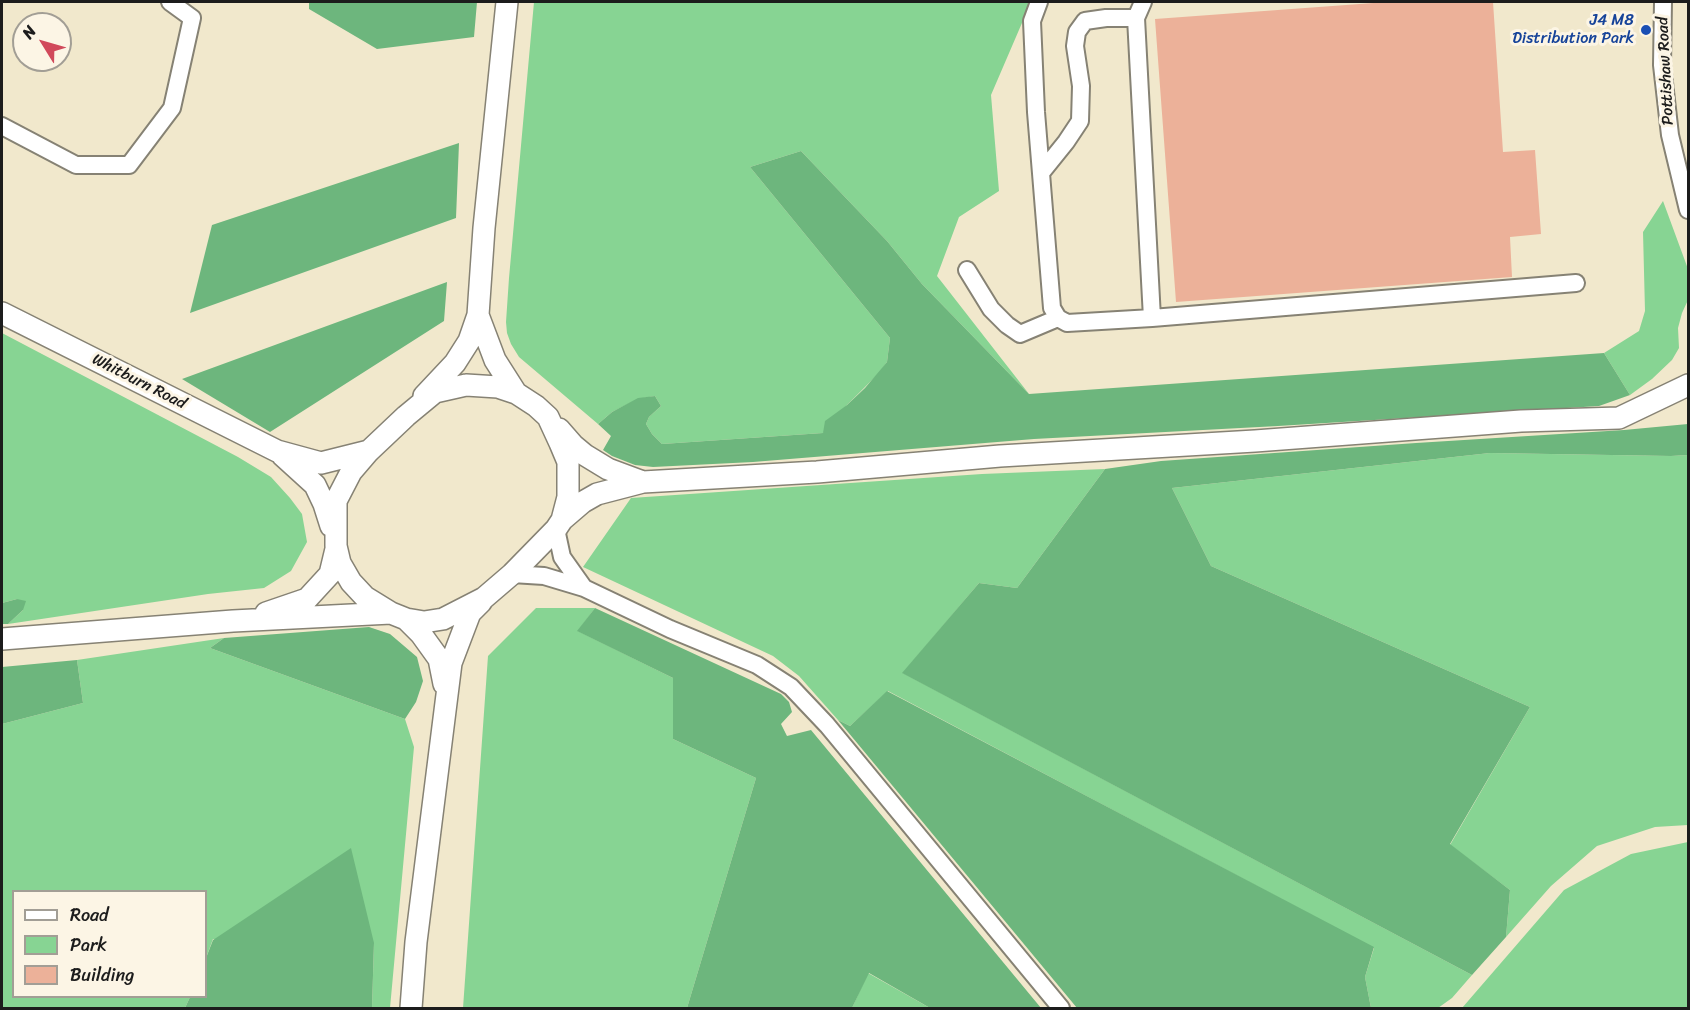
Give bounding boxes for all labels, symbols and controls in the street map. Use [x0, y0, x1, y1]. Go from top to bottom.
place label: J4 M8 Distribution Park [1512, 11, 1634, 49]
north arrow [12, 12, 72, 72]
street label: Pottishaw Road [1654, 16, 1678, 126]
text: N [14, 19, 44, 45]
marker: J4 M8 Distribution Park [1639, 23, 1653, 37]
street label: Whitburn Road [89, 350, 189, 414]
legend [12, 890, 207, 998]
text: Road [70, 899, 109, 931]
text: Park [70, 929, 107, 961]
text: Building [70, 959, 134, 991]

